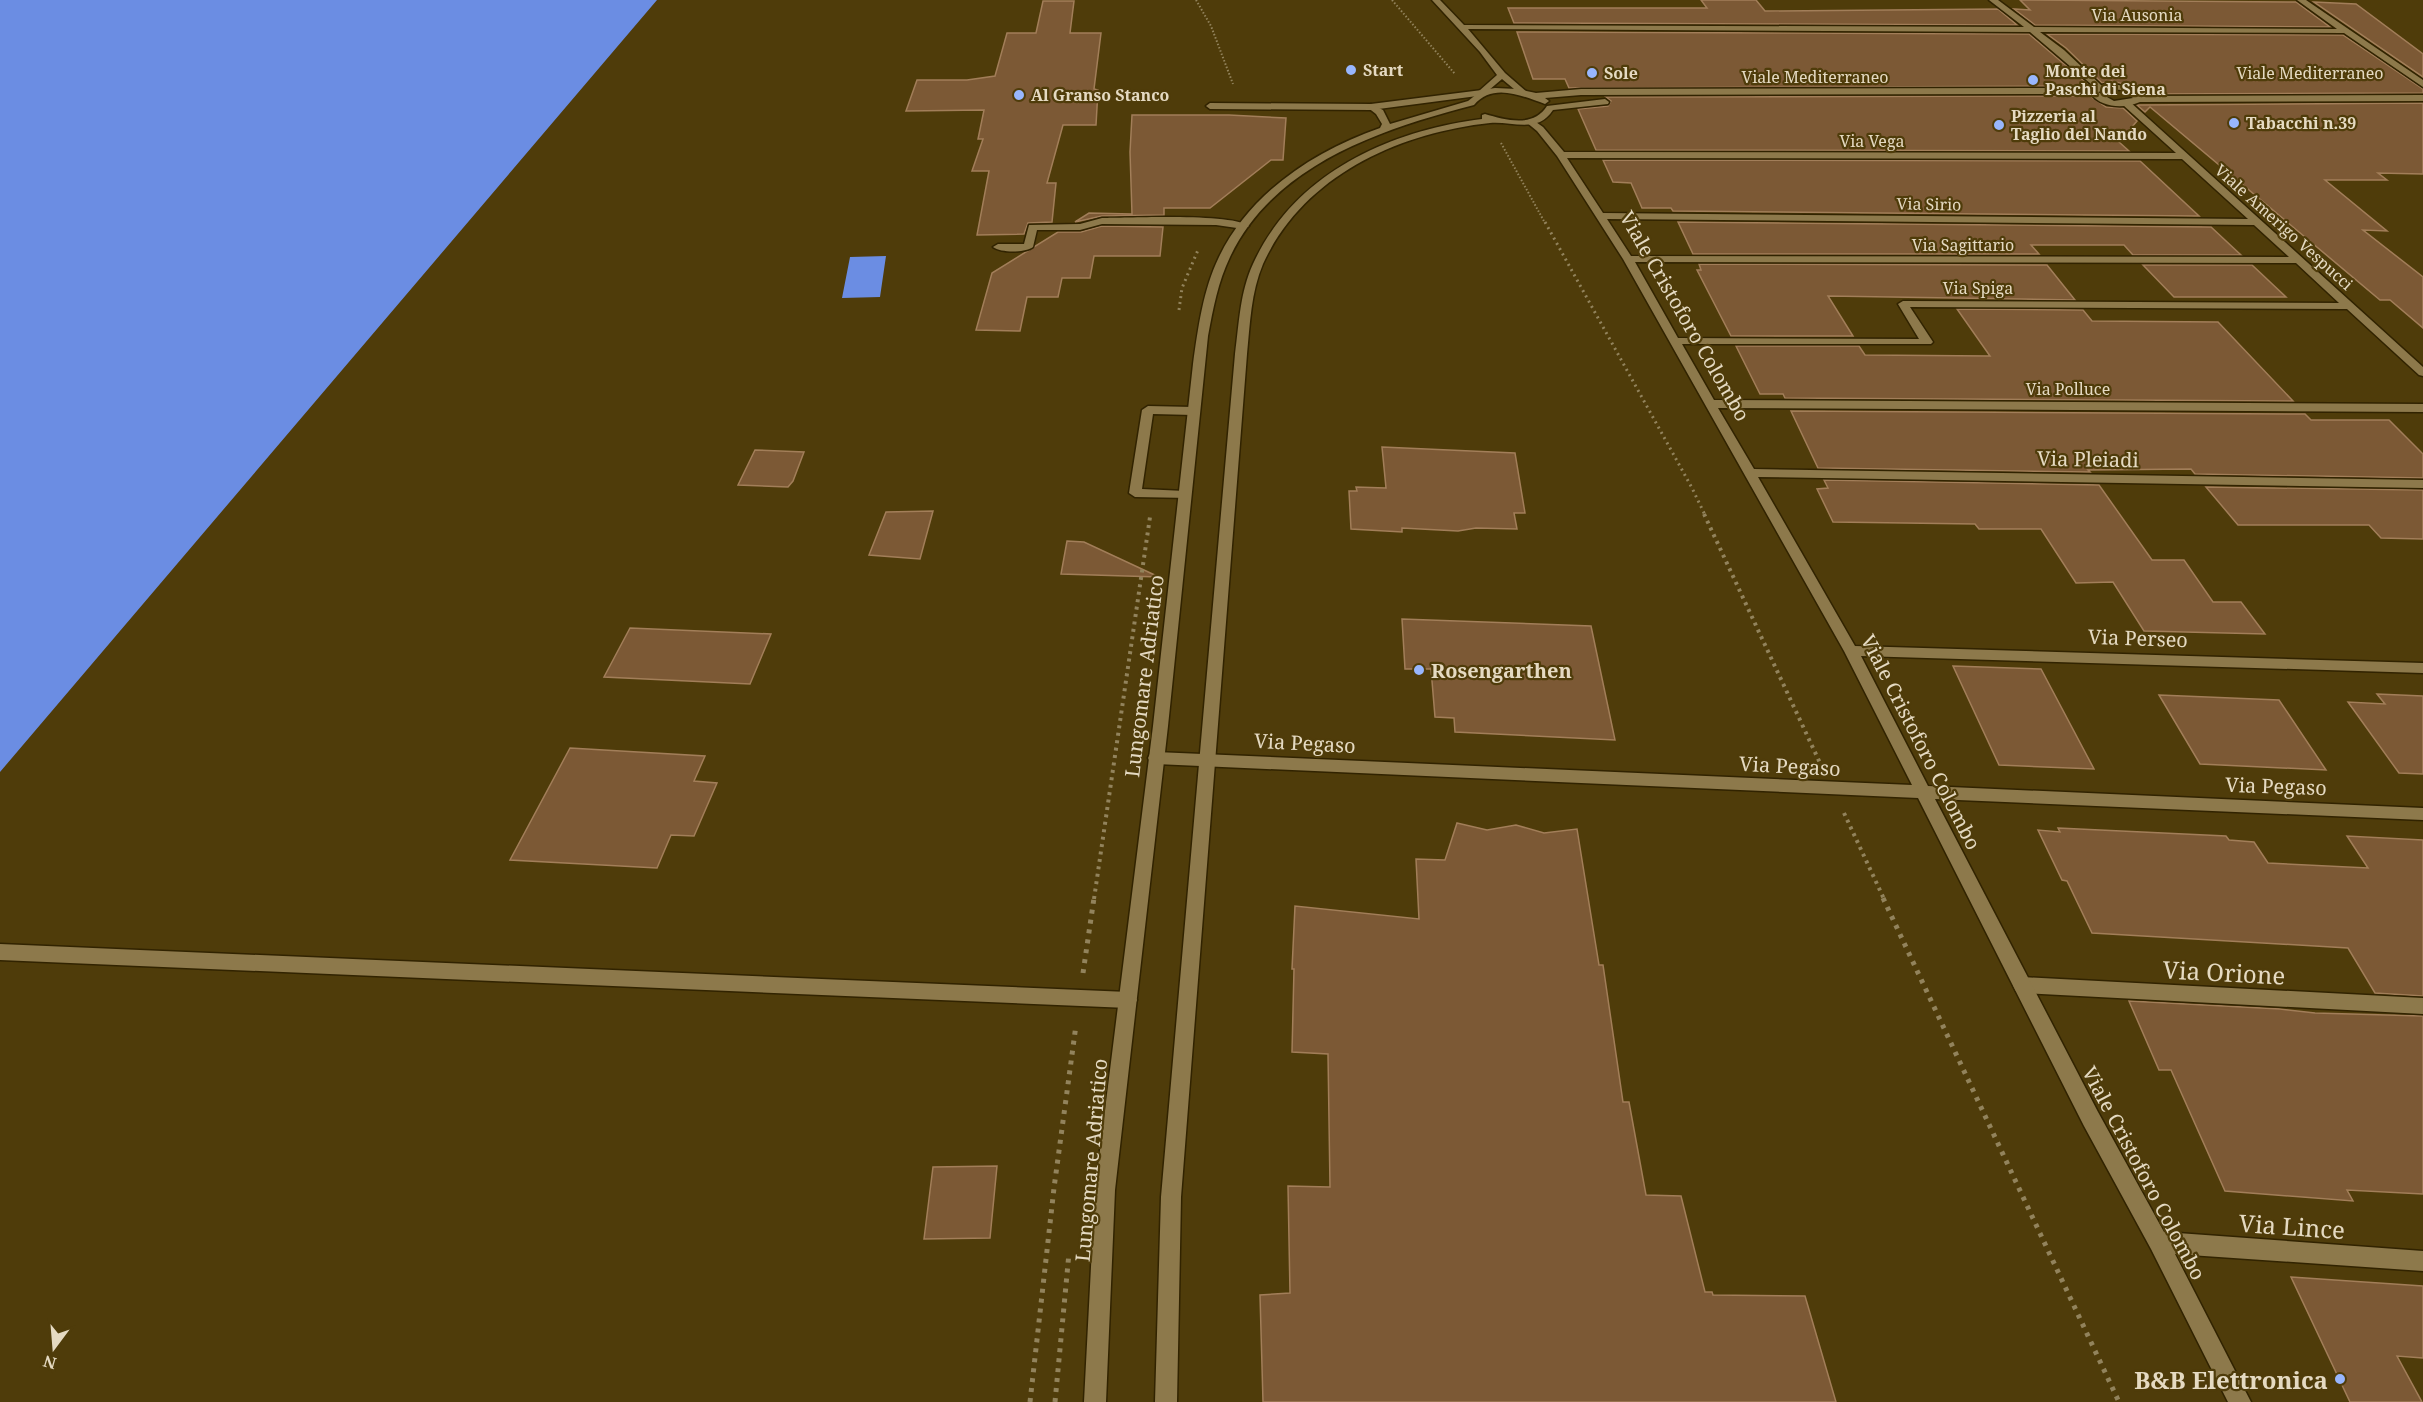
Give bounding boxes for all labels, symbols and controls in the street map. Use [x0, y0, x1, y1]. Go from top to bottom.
street label: Via Ausonia [2091, 4, 2183, 26]
place label: Start [1363, 59, 1404, 81]
place label: Monte dei Paschi di Siena [2045, 60, 2166, 100]
place label: Sole [1604, 62, 1638, 84]
street label: Viale Mediterraneo [2236, 62, 2384, 84]
marker: Start [1344, 63, 1358, 77]
marker: Sole [1585, 66, 1599, 80]
street label: Viale Mediterraneo [1741, 66, 1889, 88]
marker: Monte dei Paschi di Siena [2026, 73, 2040, 87]
place label: Al Granso Stanco [1031, 84, 1170, 106]
marker: Al Granso Stanco [1012, 88, 1026, 102]
place label: Pizzeria al Taglio del Nando [2011, 105, 2147, 145]
place label: Tabacchi n.39 [2246, 112, 2356, 134]
marker: Tabacchi n.39 [2227, 116, 2241, 130]
marker: Pizzeria al Taglio del Nando [1992, 118, 2006, 132]
street label: Via Vega [1839, 130, 1905, 152]
street label: Viale Amerigo Vespucci [2210, 159, 2358, 295]
street label: Via Sirio [1896, 192, 1962, 216]
street label: Viale Cristoforo Colombo [1614, 206, 1756, 426]
street label: Via Sagittario [1912, 234, 2014, 256]
street label: Via Spiga [1943, 277, 2013, 299]
street label: Via Polluce [2026, 378, 2110, 400]
street label: Via Pleiadi [2037, 445, 2140, 473]
street label: Lungomare Adriatico [1118, 573, 1170, 779]
street label: Via Perseo [2088, 623, 2188, 653]
street label: Viale Cristoforo Colombo [1855, 630, 1987, 854]
place label: Rosengarthen [1431, 657, 1572, 684]
marker: Rosengarthen [1412, 663, 1426, 677]
street label: Via Pegaso [1253, 727, 1357, 759]
street label: Via Pegaso [1738, 750, 1842, 782]
street label: Via Pegaso [2225, 771, 2327, 801]
street label: Via Orione [2162, 952, 2286, 992]
street label: Lungomare Adriatico [1069, 1057, 1113, 1263]
street label: Viale Cristoforo Colombo [2076, 1061, 2212, 1285]
street label: Via Lince [2238, 1206, 2346, 1246]
north arrow [24, 1318, 84, 1378]
text: N [40, 1350, 59, 1375]
place label: B&B Elettronica [2134, 1363, 2328, 1396]
marker: B&B Elettronica [2333, 1372, 2347, 1386]

